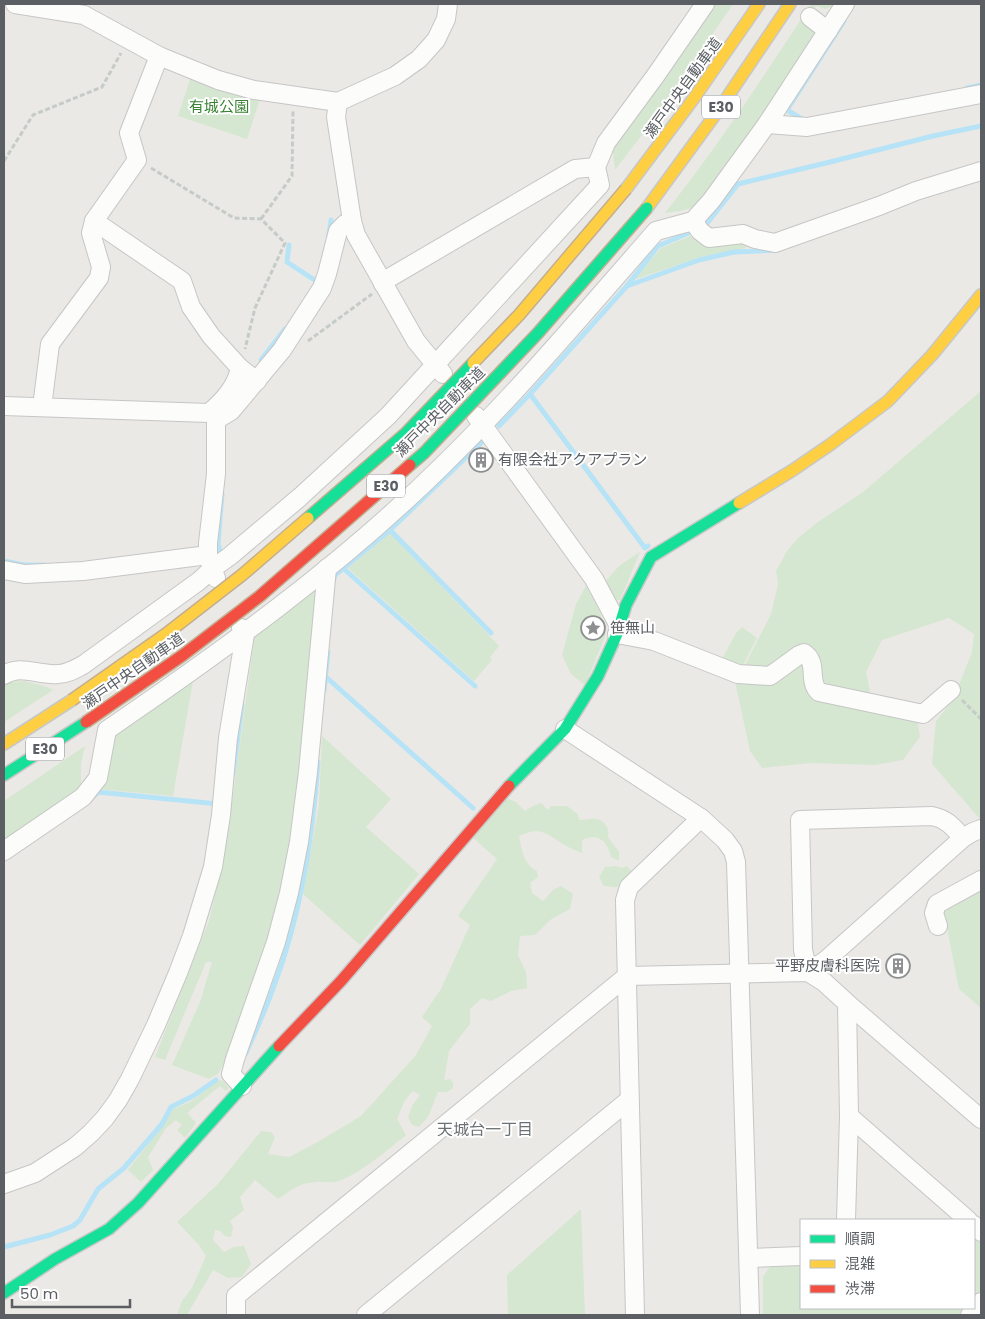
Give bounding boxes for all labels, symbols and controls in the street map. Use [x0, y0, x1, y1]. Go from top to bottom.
street label: 瀬戸中央自動車道 [639, 33, 726, 142]
road number: E30 [702, 95, 740, 118]
park label: 有城公園 [189, 96, 249, 117]
street label: 瀬戸中央自動車道 [390, 362, 490, 462]
building icon: 有限会社アクアプラン [468, 447, 494, 473]
place label: 有限会社アクアプラン [498, 449, 647, 470]
road number: E30 [367, 474, 405, 498]
place icon: 笹無山 [580, 615, 606, 641]
place label: 笹無山 [610, 617, 655, 638]
street label: 瀬戸中央自動車道 [78, 628, 188, 714]
road number: E30 [26, 738, 64, 761]
building icon: 平野皮膚科医院 [885, 953, 911, 979]
place label: 平野皮膚科医院 [775, 955, 880, 976]
district label: 天城台一丁目 [437, 1118, 533, 1141]
legend [800, 1219, 975, 1309]
text: 順調 [845, 1228, 875, 1249]
text: 混雑 [845, 1253, 875, 1274]
scale bar [12, 1276, 130, 1308]
text: 渋滞 [845, 1278, 875, 1299]
text: 50 m [20, 1283, 58, 1304]

